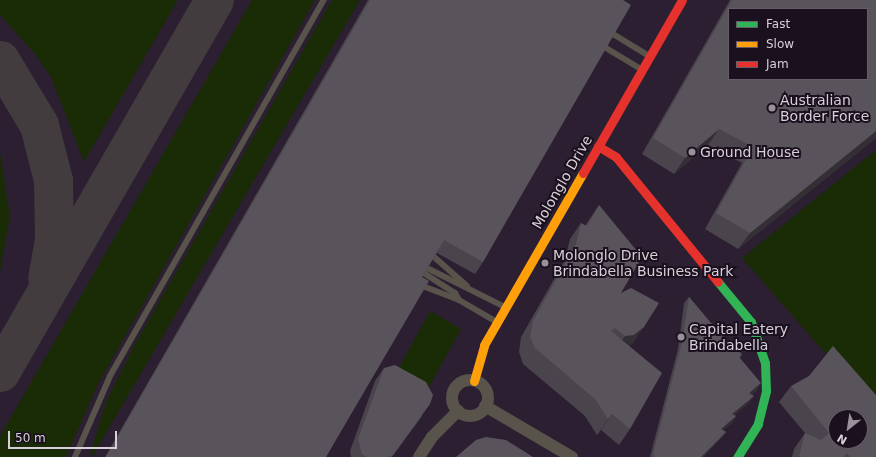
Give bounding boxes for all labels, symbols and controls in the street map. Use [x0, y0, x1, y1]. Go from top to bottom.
legend [728, 8, 868, 80]
text: Fast [766, 17, 790, 31]
text: Slow [766, 37, 794, 51]
text: Jam [766, 57, 789, 71]
place label: Australian Border Force [780, 92, 869, 124]
marker: Australian Border Force [767, 103, 777, 113]
street label: Molonglo Drive [528, 132, 596, 232]
place label: Ground House [700, 144, 800, 160]
marker: Ground House [687, 147, 697, 157]
place label: Molonglo Drive Brindabella Business Park [553, 247, 733, 280]
marker: Molonglo Drive Brindabella Business Park [540, 258, 550, 268]
place label: Capital Eatery Brindabella [689, 321, 788, 354]
marker: Capital Eatery Brindabella [676, 332, 686, 342]
north arrow [828, 409, 868, 449]
scale bar [10, 423, 119, 449]
text: 50 m [15, 431, 46, 445]
text: N [835, 431, 849, 447]

